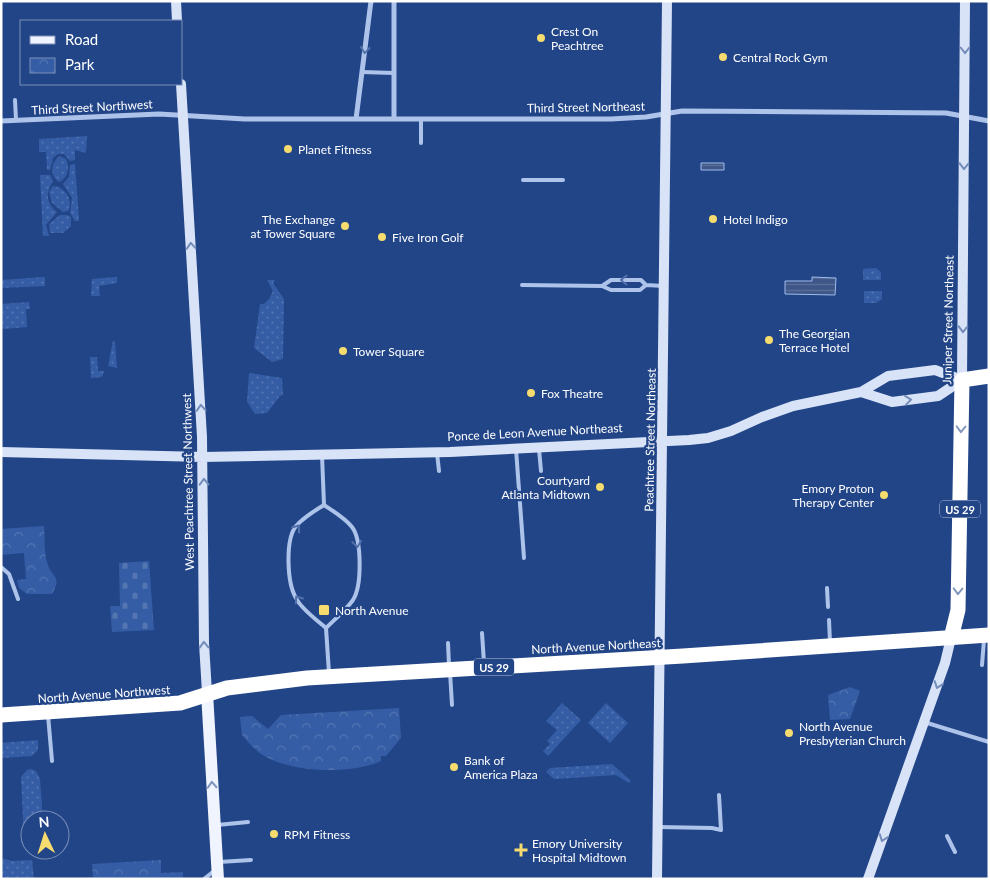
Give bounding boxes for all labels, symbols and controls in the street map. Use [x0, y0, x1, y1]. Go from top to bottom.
legend [20, 20, 182, 85]
place label: Crest On Peachtree [551, 24, 604, 53]
text: Road [65, 30, 98, 48]
marker: Crest On Peachtree [535, 32, 547, 44]
one-way arrow [360, 46, 371, 54]
one-way arrow [960, 46, 970, 54]
place label: Central Rock Gym [733, 50, 828, 65]
marker: Central Rock Gym [717, 51, 729, 63]
text: Park [65, 55, 95, 73]
street label: Third Street Northwest [31, 96, 154, 118]
street label: Third Street Northeast [527, 98, 646, 116]
place label: Planet Fitness [298, 142, 372, 157]
marker: Planet Fitness [282, 143, 294, 155]
one-way arrow [959, 162, 969, 170]
place label: The Exchange at Tower Square [251, 212, 335, 241]
place label: Hotel Indigo [723, 212, 788, 227]
marker: Hotel Indigo [707, 213, 719, 225]
marker: The Exchange at Tower Square [339, 220, 351, 232]
place label: Five Iron Golf [392, 230, 464, 245]
marker: Five Iron Golf [376, 231, 388, 243]
one-way arrow [185, 242, 196, 250]
street label: Juniper Street Northeast [939, 255, 957, 385]
one-way arrow [620, 275, 628, 285]
one-way arrow [958, 325, 968, 333]
place label: The Georgian Terrace Hotel [779, 326, 850, 355]
marker: The Georgian Terrace Hotel [763, 334, 775, 346]
place label: Tower Square [353, 344, 425, 359]
marker: Tower Square [337, 345, 349, 357]
street label: Peachtree Street Northeast [641, 368, 659, 512]
place label: Fox Theatre [541, 386, 603, 401]
marker: Fox Theatre [525, 387, 537, 399]
street label: West Peachtree Street Northwest [179, 393, 197, 571]
one-way arrow [905, 395, 913, 406]
one-way arrow [195, 404, 206, 412]
street label: Ponce de Leon Avenue Northeast [447, 420, 624, 444]
one-way arrow [956, 425, 966, 433]
place label: Courtyard Atlanta Midtown [501, 473, 590, 502]
one-way arrow [198, 478, 209, 486]
marker: Courtyard Atlanta Midtown [594, 481, 606, 493]
place label: Emory Proton Therapy Center [792, 481, 875, 510]
marker: Emory Proton Therapy Center [878, 489, 890, 501]
road number: US 29 [940, 500, 980, 518]
one-way arrow [291, 524, 300, 534]
one-way arrow [351, 540, 362, 548]
one-way arrow [953, 587, 964, 595]
one-way arrow [295, 595, 304, 605]
marker: North Avenue [317, 603, 331, 617]
place label: North Avenue [335, 603, 409, 618]
street label: North Avenue Northeast [531, 635, 662, 657]
one-way arrow [199, 640, 210, 648]
road number: US 29 [474, 659, 514, 676]
one-way arrow [934, 680, 944, 688]
street label: North Avenue Northwest [37, 682, 172, 706]
place label: North Avenue Presbyterian Church [799, 719, 906, 748]
marker: North Avenue Presbyterian Church [783, 727, 795, 739]
place label: Bank of America Plaza [464, 753, 538, 782]
marker: Bank of America Plaza [448, 761, 460, 773]
one-way arrow [207, 781, 218, 789]
north arrow [20, 810, 70, 860]
text: N [38, 813, 50, 830]
place label: RPM Fitness [284, 827, 350, 842]
marker: RPM Fitness [268, 828, 280, 840]
one-way arrow [879, 833, 889, 841]
place label: Emory University Hospital Midtown [532, 836, 627, 865]
marker: Emory University Hospital Midtown [514, 843, 528, 857]

